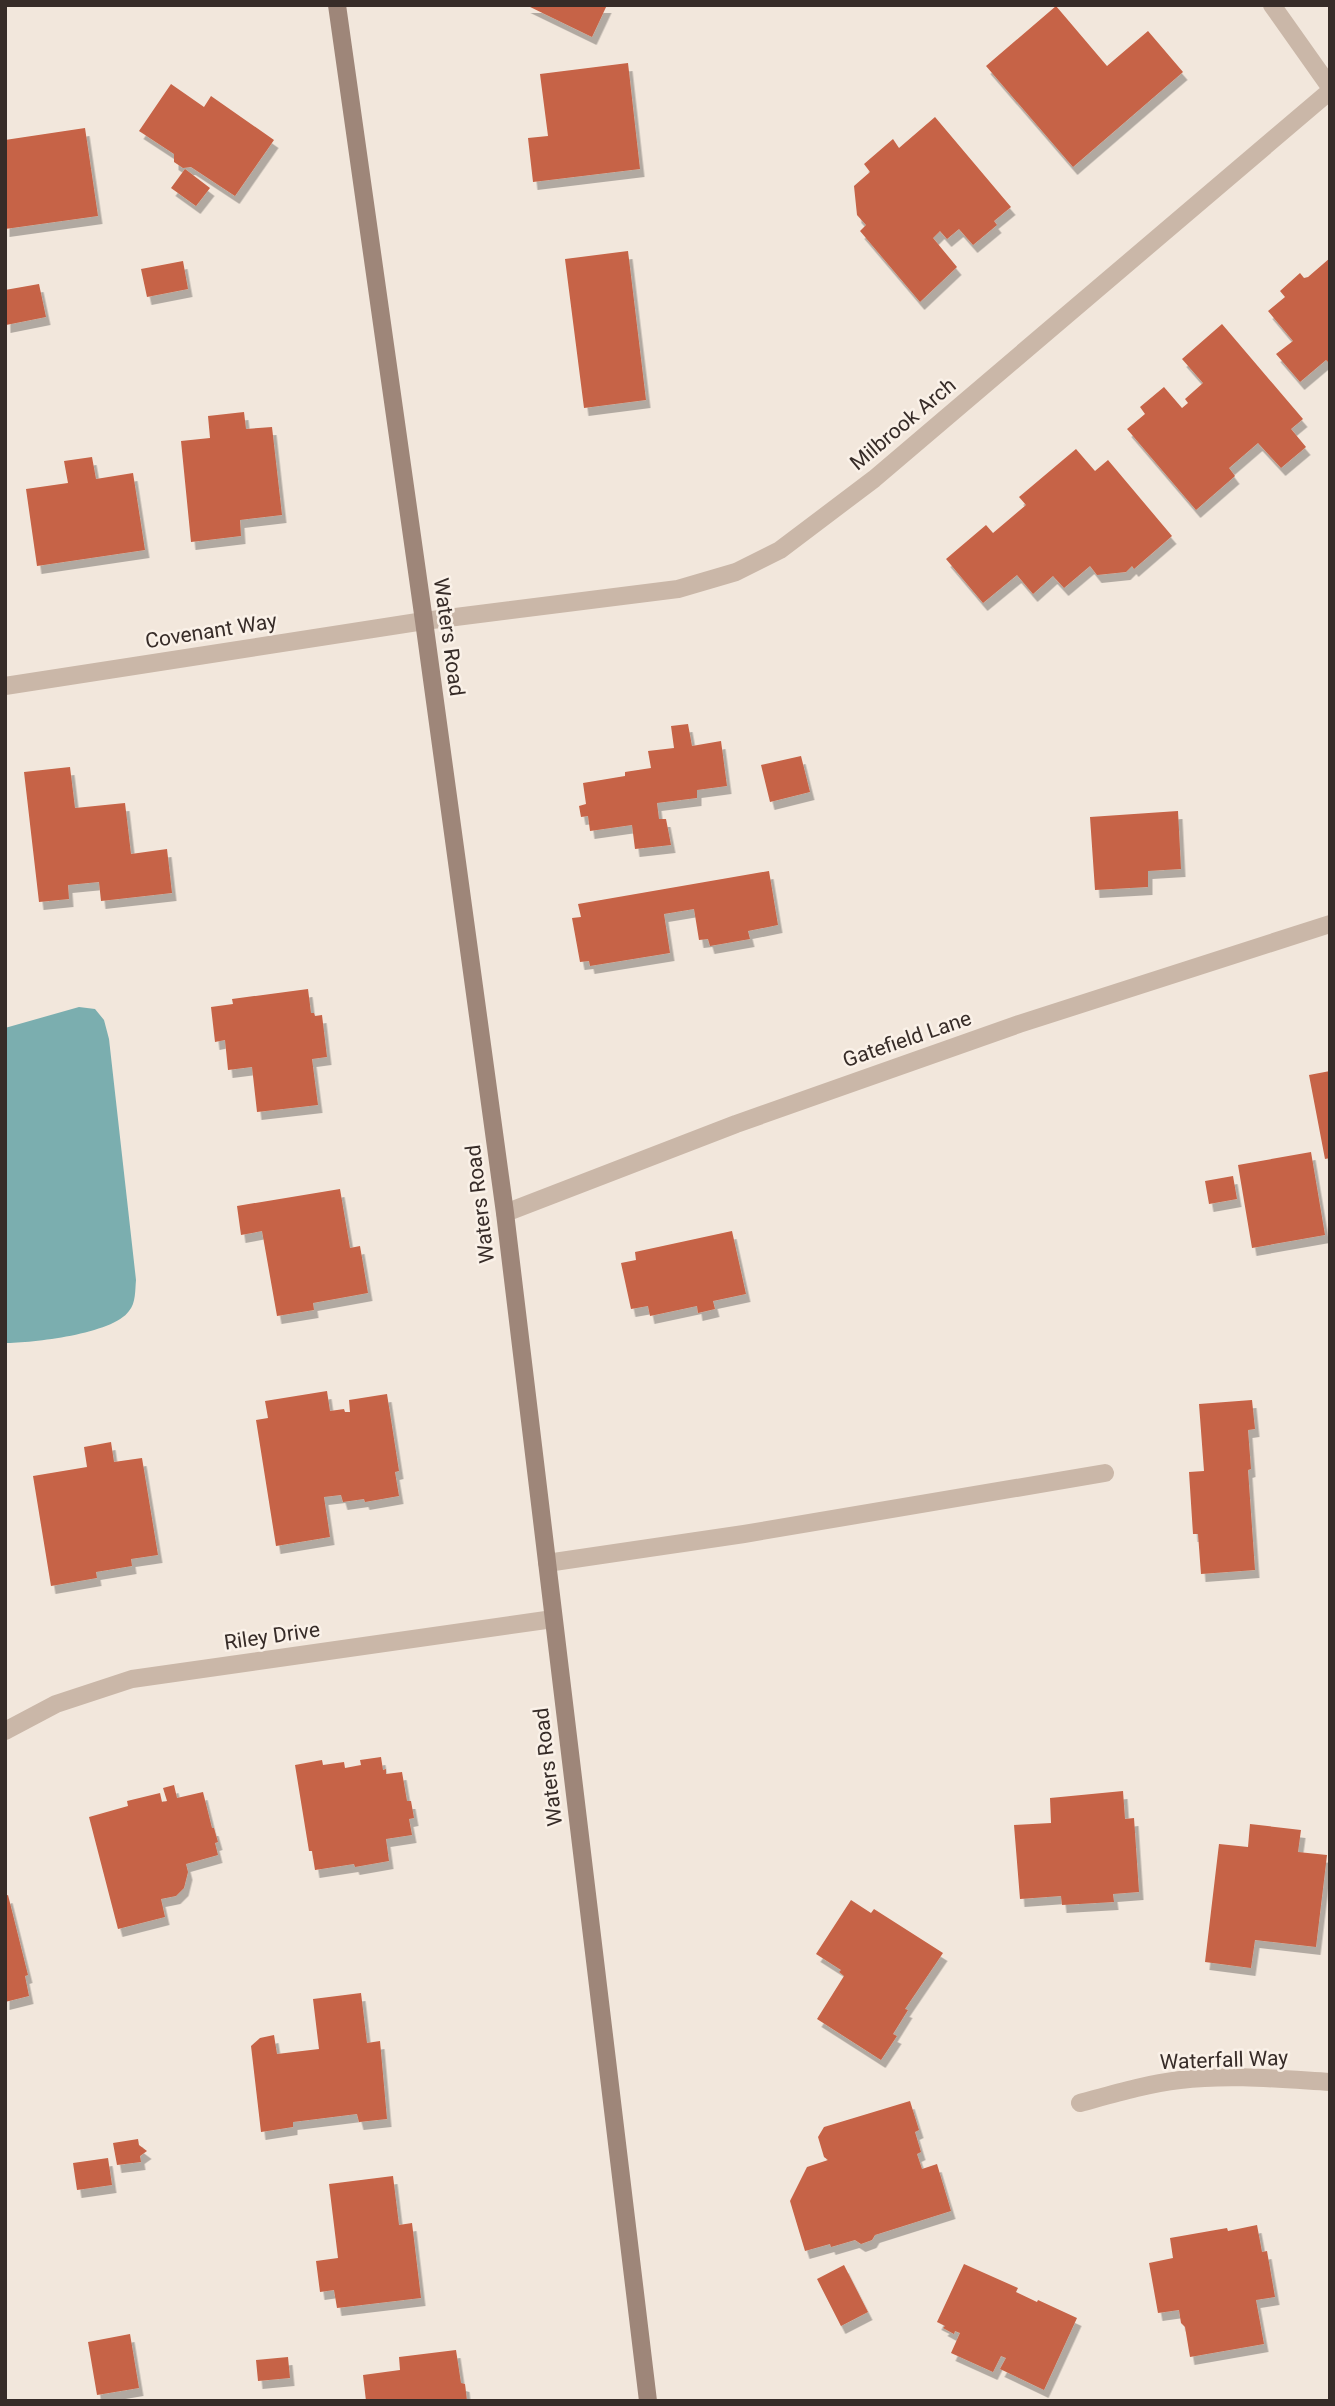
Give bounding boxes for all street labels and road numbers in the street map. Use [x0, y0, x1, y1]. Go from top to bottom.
street label: Milbrook Arch [845, 373, 961, 475]
street label: Waters Road [429, 576, 469, 698]
street label: Covenant Way [144, 609, 279, 653]
street label: Gatefield Lane [840, 1006, 974, 1072]
street label: Waters Road [461, 1143, 499, 1265]
street label: Riley Drive [223, 1617, 321, 1655]
street label: Waters Road [529, 1706, 567, 1828]
street label: Waterfall Way [1159, 2046, 1289, 2074]

